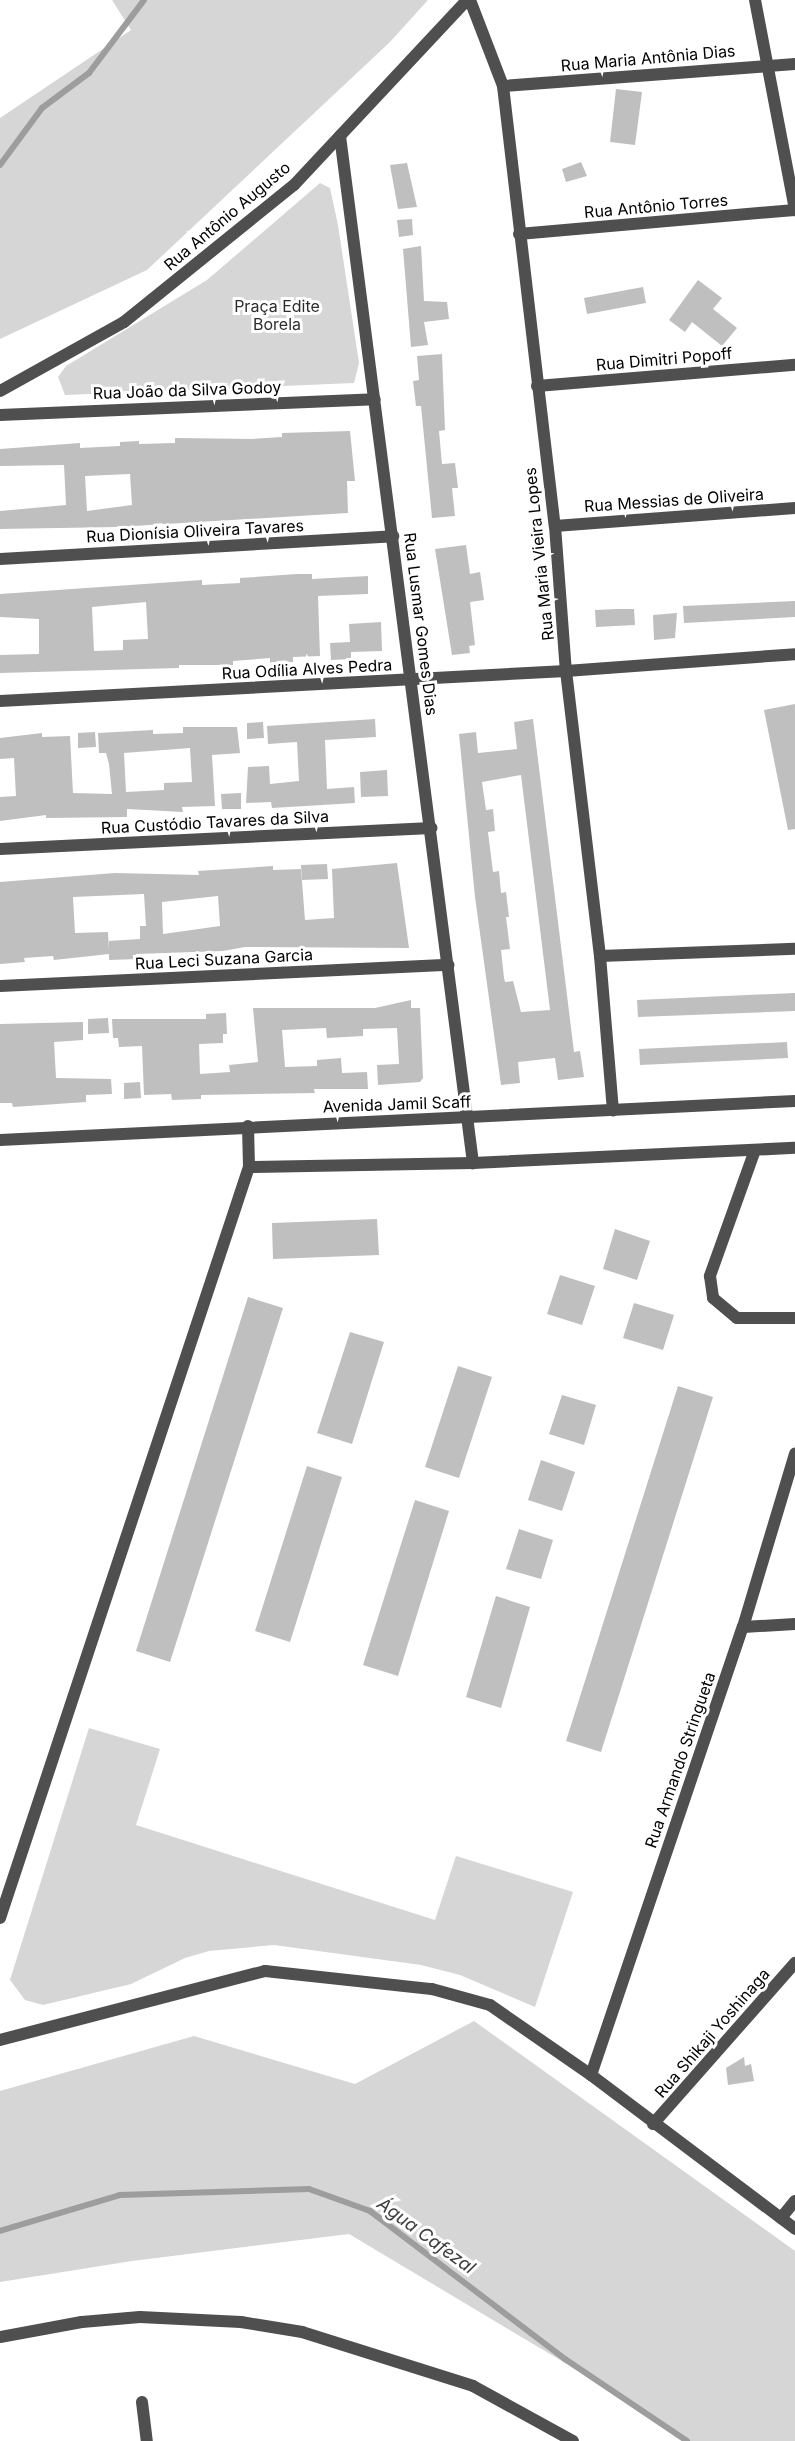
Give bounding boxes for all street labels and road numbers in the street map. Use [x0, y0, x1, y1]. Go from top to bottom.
street label: Rua Maria Antônia Dias [560, 41, 736, 75]
street label: Rua Antônio Augusto [160, 158, 294, 274]
street label: Rua Antônio Torres [583, 190, 729, 222]
street label: Rua Dimitri Popoff [595, 343, 733, 375]
street label: Rua João da Silva Godoy [92, 377, 282, 403]
street label: Rua Maria Vieira Lopes [520, 466, 558, 642]
street label: Rua Messias de Oliveira [583, 484, 765, 516]
street label: Rua Dionísia Oliveira Tavares [86, 516, 304, 546]
street label: Rua Lusmar Gomes Dias [400, 531, 442, 717]
street label: Rua Odília Alves Pedra [221, 655, 393, 683]
street label: Rua Custódio Tavares da Silva [100, 806, 330, 838]
street label: Rua Leci Suzana Garcia [134, 945, 314, 973]
street label: Avenida Jamil Scaff [322, 1092, 472, 1116]
street label: Rua Armando Stringueta [641, 1669, 719, 1851]
street label: Rua Shikaji Yoshinaga [651, 1964, 773, 2102]

